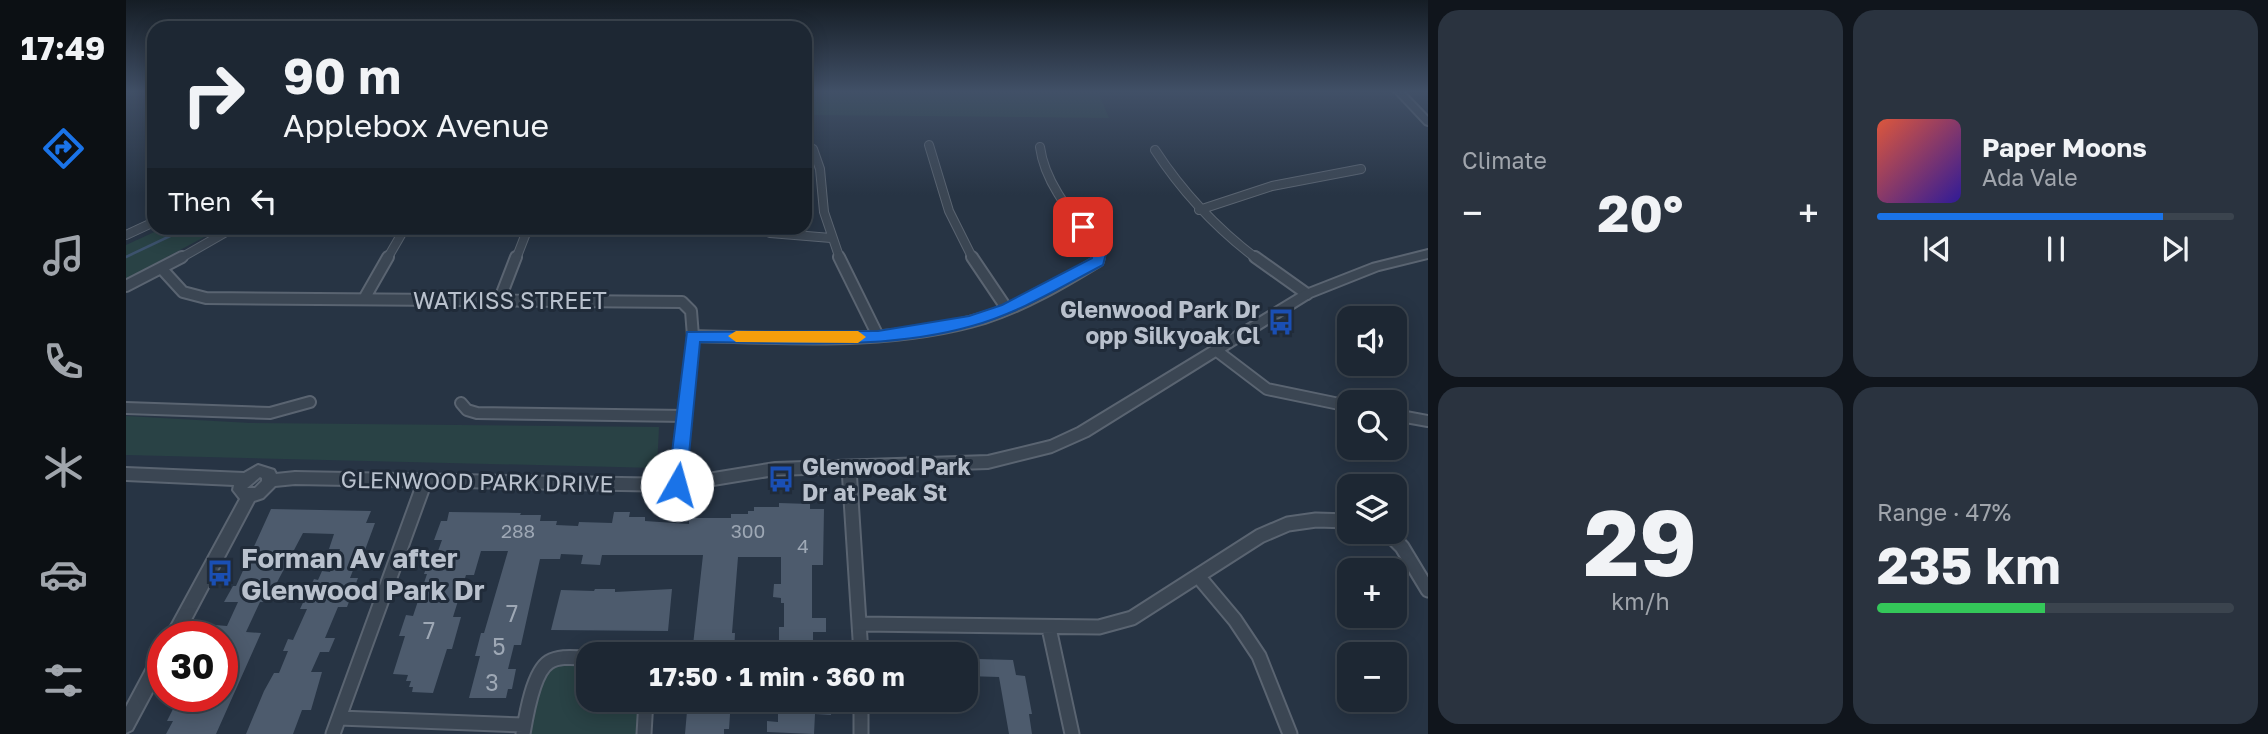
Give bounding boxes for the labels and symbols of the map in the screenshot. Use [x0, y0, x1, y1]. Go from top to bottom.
pin [1053, 197, 1113, 257]
street label: WATKISS STREET [413, 286, 607, 314]
place label: Glenwood Park Dr opp Silkyoak Cl [1060, 295, 1260, 349]
bus stop icon: Glenwood Park Dr opp Silkyoak Cl [1266, 307, 1296, 337]
position arrow [640, 448, 714, 522]
place label: Glenwood Park Dr at Peak St [802, 452, 972, 506]
bus stop icon: Glenwood Park Dr at Peak St [766, 464, 796, 494]
street label: GLENWOOD PARK DRIVE [340, 465, 614, 497]
house number: 288 [501, 519, 535, 542]
house number: 300 [731, 519, 765, 542]
house number: 4 [797, 534, 809, 557]
place label: Forman Av after Glenwood Park Dr [241, 541, 485, 606]
bus stop icon: Forman Av after Glenwood Park Dr [205, 558, 235, 588]
house number: 7 [506, 599, 518, 627]
house number: 7 [423, 616, 435, 644]
speed limit sign: 30 [147, 621, 238, 712]
house number: 5 [492, 632, 506, 660]
house number: 3 [485, 668, 499, 696]

